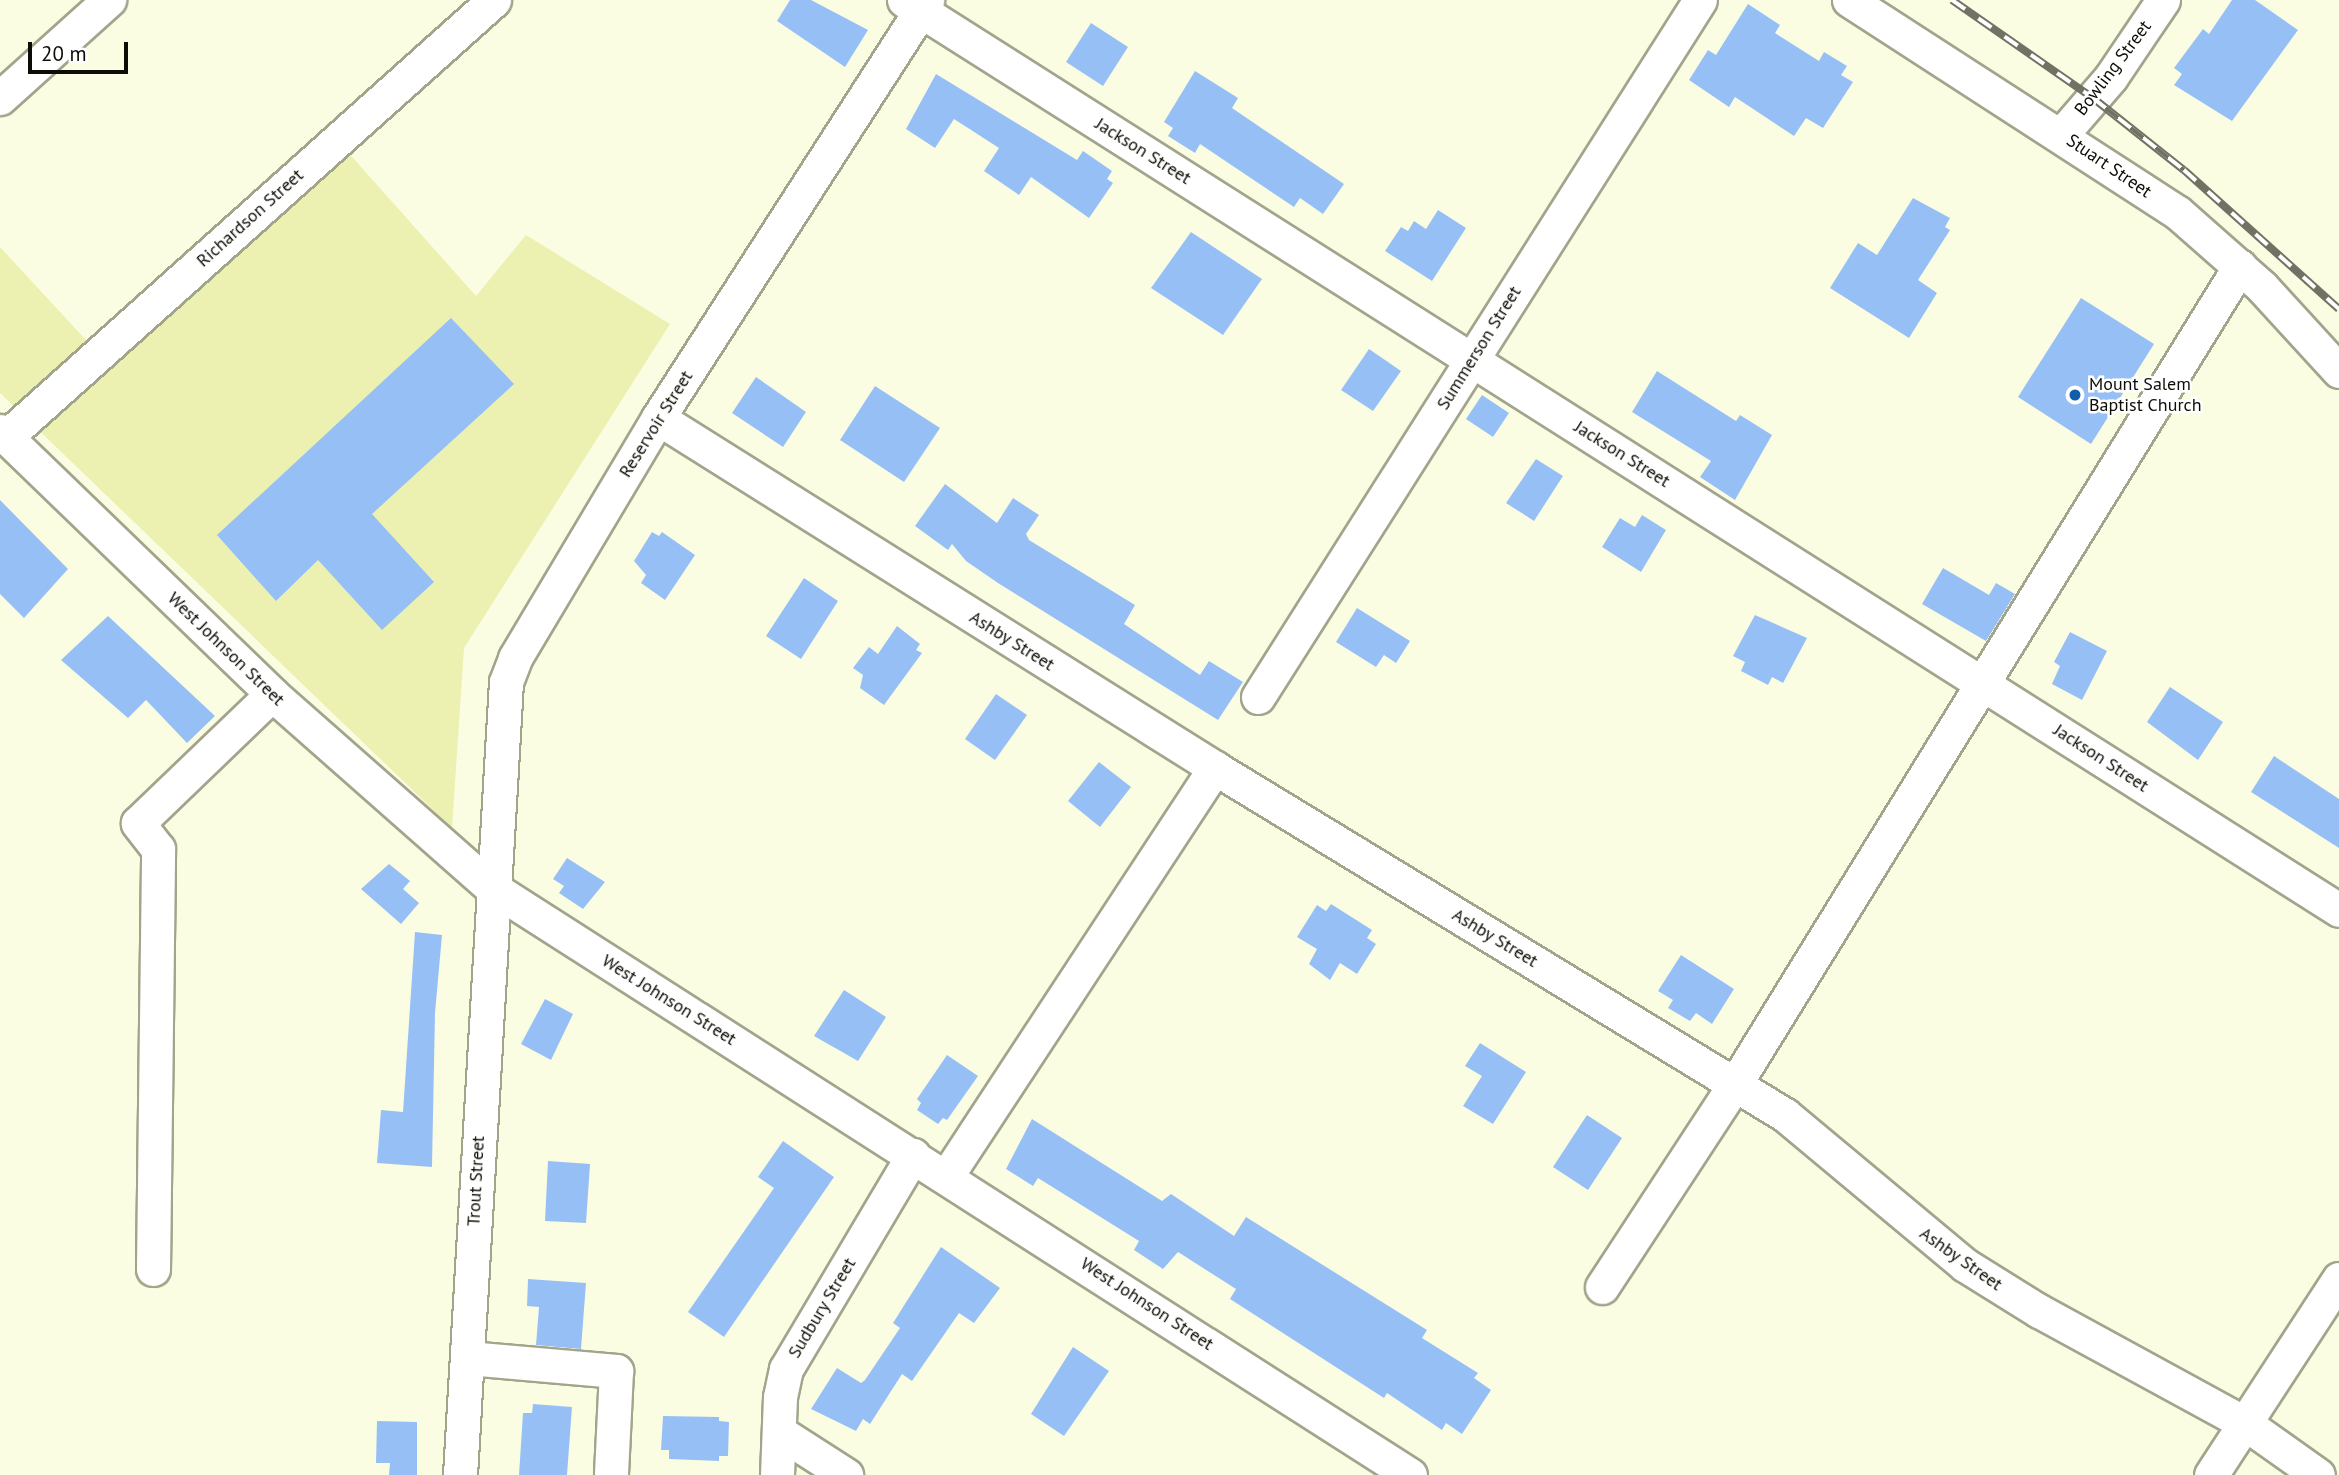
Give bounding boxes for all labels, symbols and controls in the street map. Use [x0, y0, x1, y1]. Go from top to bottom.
street label: Bowling Street [2070, 16, 2156, 120]
scale bar [32, 28, 131, 72]
text: 20 m [41, 40, 87, 67]
street label: Jackson Street [1091, 113, 1195, 189]
street label: Stuart Street [2062, 130, 2156, 202]
street label: Richardson Street [192, 164, 308, 272]
street label: Summerson Street [1432, 282, 1526, 414]
street label: Reservoir Street [615, 367, 697, 481]
place label: Mount Salem Baptist Church [2089, 374, 2201, 416]
marker: Mount Salem Baptist Church [2067, 387, 2083, 403]
street label: Jackson Street [1570, 416, 1674, 492]
street label: West Johnson Street [163, 588, 289, 710]
street label: Ashby Street [965, 606, 1059, 676]
street label: Jackson Street [2050, 719, 2152, 797]
street label: Ashby Street [1448, 904, 1542, 972]
street label: West Johnson Street [598, 950, 740, 1050]
street label: Trout Street [463, 1135, 489, 1227]
street label: Ashby Street [1915, 1222, 2007, 1296]
street label: West Johnson Street [1076, 1253, 1218, 1355]
street label: Sudbury Street [783, 1254, 861, 1362]

